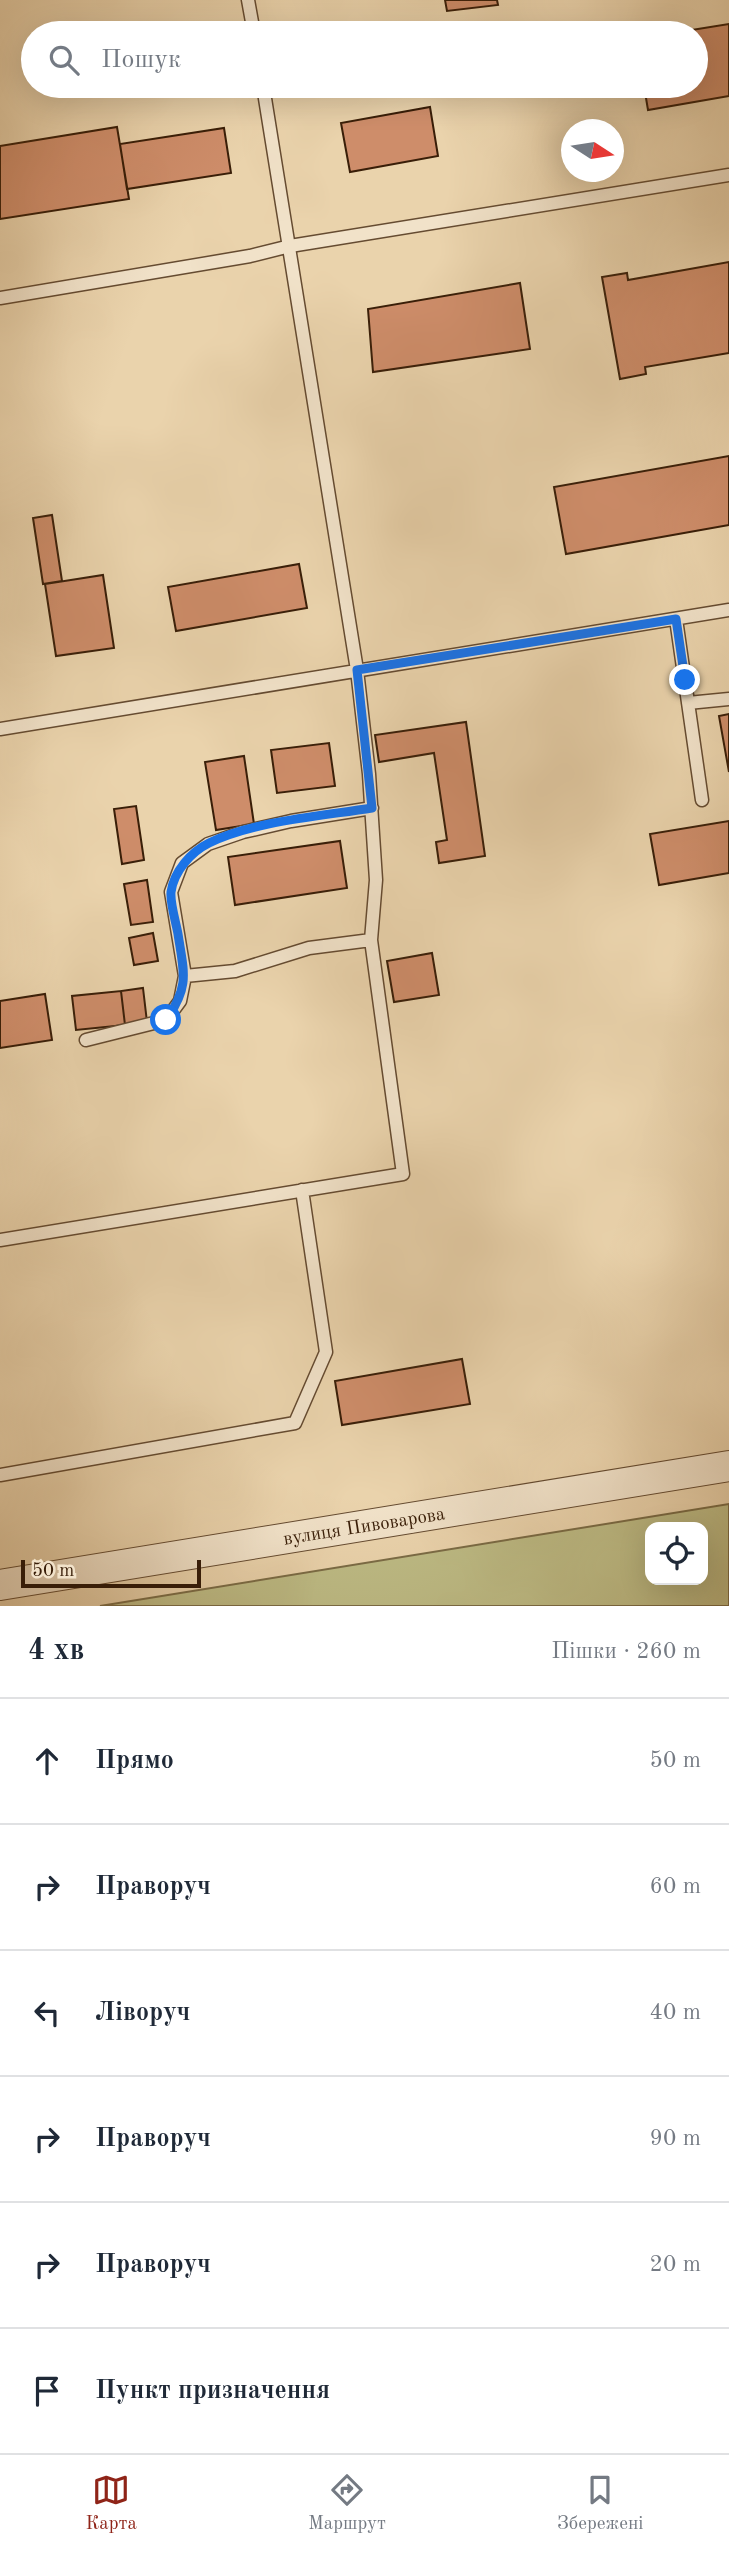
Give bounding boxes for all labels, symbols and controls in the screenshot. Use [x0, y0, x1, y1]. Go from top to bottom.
search box [21, 21, 708, 98]
icon: search [45, 41, 83, 79]
text: Пошук [101, 47, 181, 73]
north arrow [561, 119, 624, 182]
route end [669, 664, 700, 695]
route start [150, 1004, 181, 1035]
street label: вулиця Пивоварова [282, 1505, 447, 1550]
map controls [645, 1522, 708, 1585]
button: locate [645, 1522, 708, 1585]
scale bar [21, 1557, 201, 1589]
text: 50 m [32, 1562, 74, 1581]
text: 4 хв [28, 1636, 84, 1666]
text: Пішки · 260 m [551, 1640, 701, 1663]
icon: ahead [28, 1742, 66, 1780]
text: Прямо [95, 1748, 174, 1774]
text: 50 m [650, 1749, 701, 1772]
icon: right [28, 1868, 66, 1906]
text: Праворуч [95, 1874, 211, 1900]
text: 60 m [650, 1875, 701, 1898]
icon: left [28, 1994, 66, 2032]
text: Ліворуч [95, 2000, 190, 2026]
text: 40 m [650, 2001, 701, 2024]
icon: right [28, 2120, 66, 2158]
text: Праворуч [95, 2126, 211, 2152]
text: 90 m [650, 2127, 701, 2150]
icon: right [28, 2246, 66, 2284]
text: Праворуч [95, 2252, 211, 2278]
text: 20 m [650, 2253, 701, 2276]
icon: arrive [28, 2372, 66, 2410]
text: Пункт призначення [95, 2378, 330, 2404]
tab: Карта [85, 2471, 137, 2536]
tab: Маршрут [308, 2471, 386, 2536]
tab: Збережені [557, 2471, 643, 2536]

